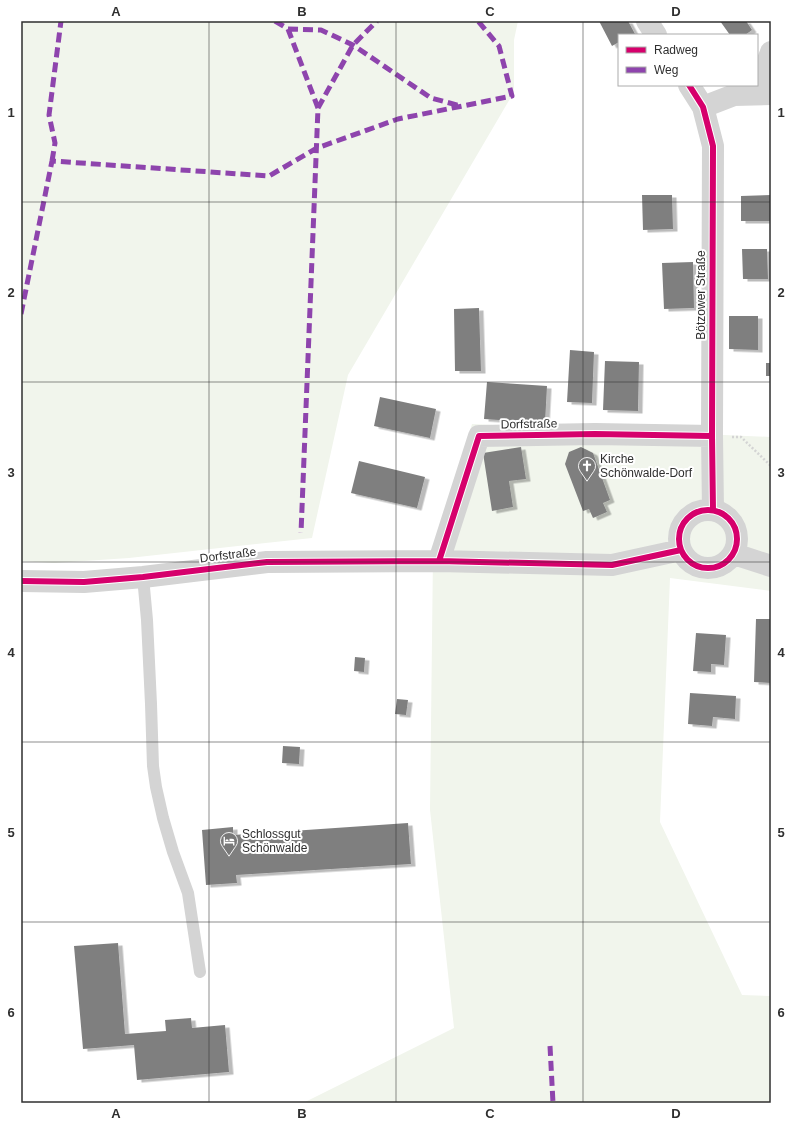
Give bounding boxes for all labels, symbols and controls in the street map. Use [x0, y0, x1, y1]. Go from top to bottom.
text: A [111, 4, 121, 19]
text: B [297, 4, 307, 19]
text: C [485, 4, 495, 19]
text: D [671, 4, 681, 19]
legend [618, 34, 758, 86]
text: Radweg [654, 43, 698, 57]
text: Weg [654, 63, 678, 77]
text: 1 [7, 105, 15, 120]
text: 1 [777, 105, 785, 120]
street label: Bötzower Straße [694, 250, 708, 340]
text: 2 [7, 285, 15, 300]
text: 2 [777, 285, 785, 300]
street label: Dorfstraße [501, 417, 558, 431]
place label: Kirche Schönwalde-Dorf [600, 452, 693, 480]
church icon: Kirche Schönwalde-Dorf [577, 456, 597, 481]
text: 3 [7, 465, 15, 480]
text: 3 [777, 465, 785, 480]
street label: Dorfstraße [199, 545, 257, 565]
text: 4 [7, 645, 15, 660]
text: 4 [777, 645, 785, 660]
text: 5 [7, 825, 15, 840]
text: 5 [777, 825, 785, 840]
place label: Schlossgut Schönwalde [242, 827, 308, 855]
hotel icon: Schlossgut Schönwalde [219, 831, 239, 856]
text: 6 [7, 1005, 15, 1020]
text: 6 [777, 1005, 785, 1020]
text: A [111, 1106, 121, 1121]
text: B [297, 1106, 307, 1121]
text: C [485, 1106, 495, 1121]
text: D [671, 1106, 681, 1121]

